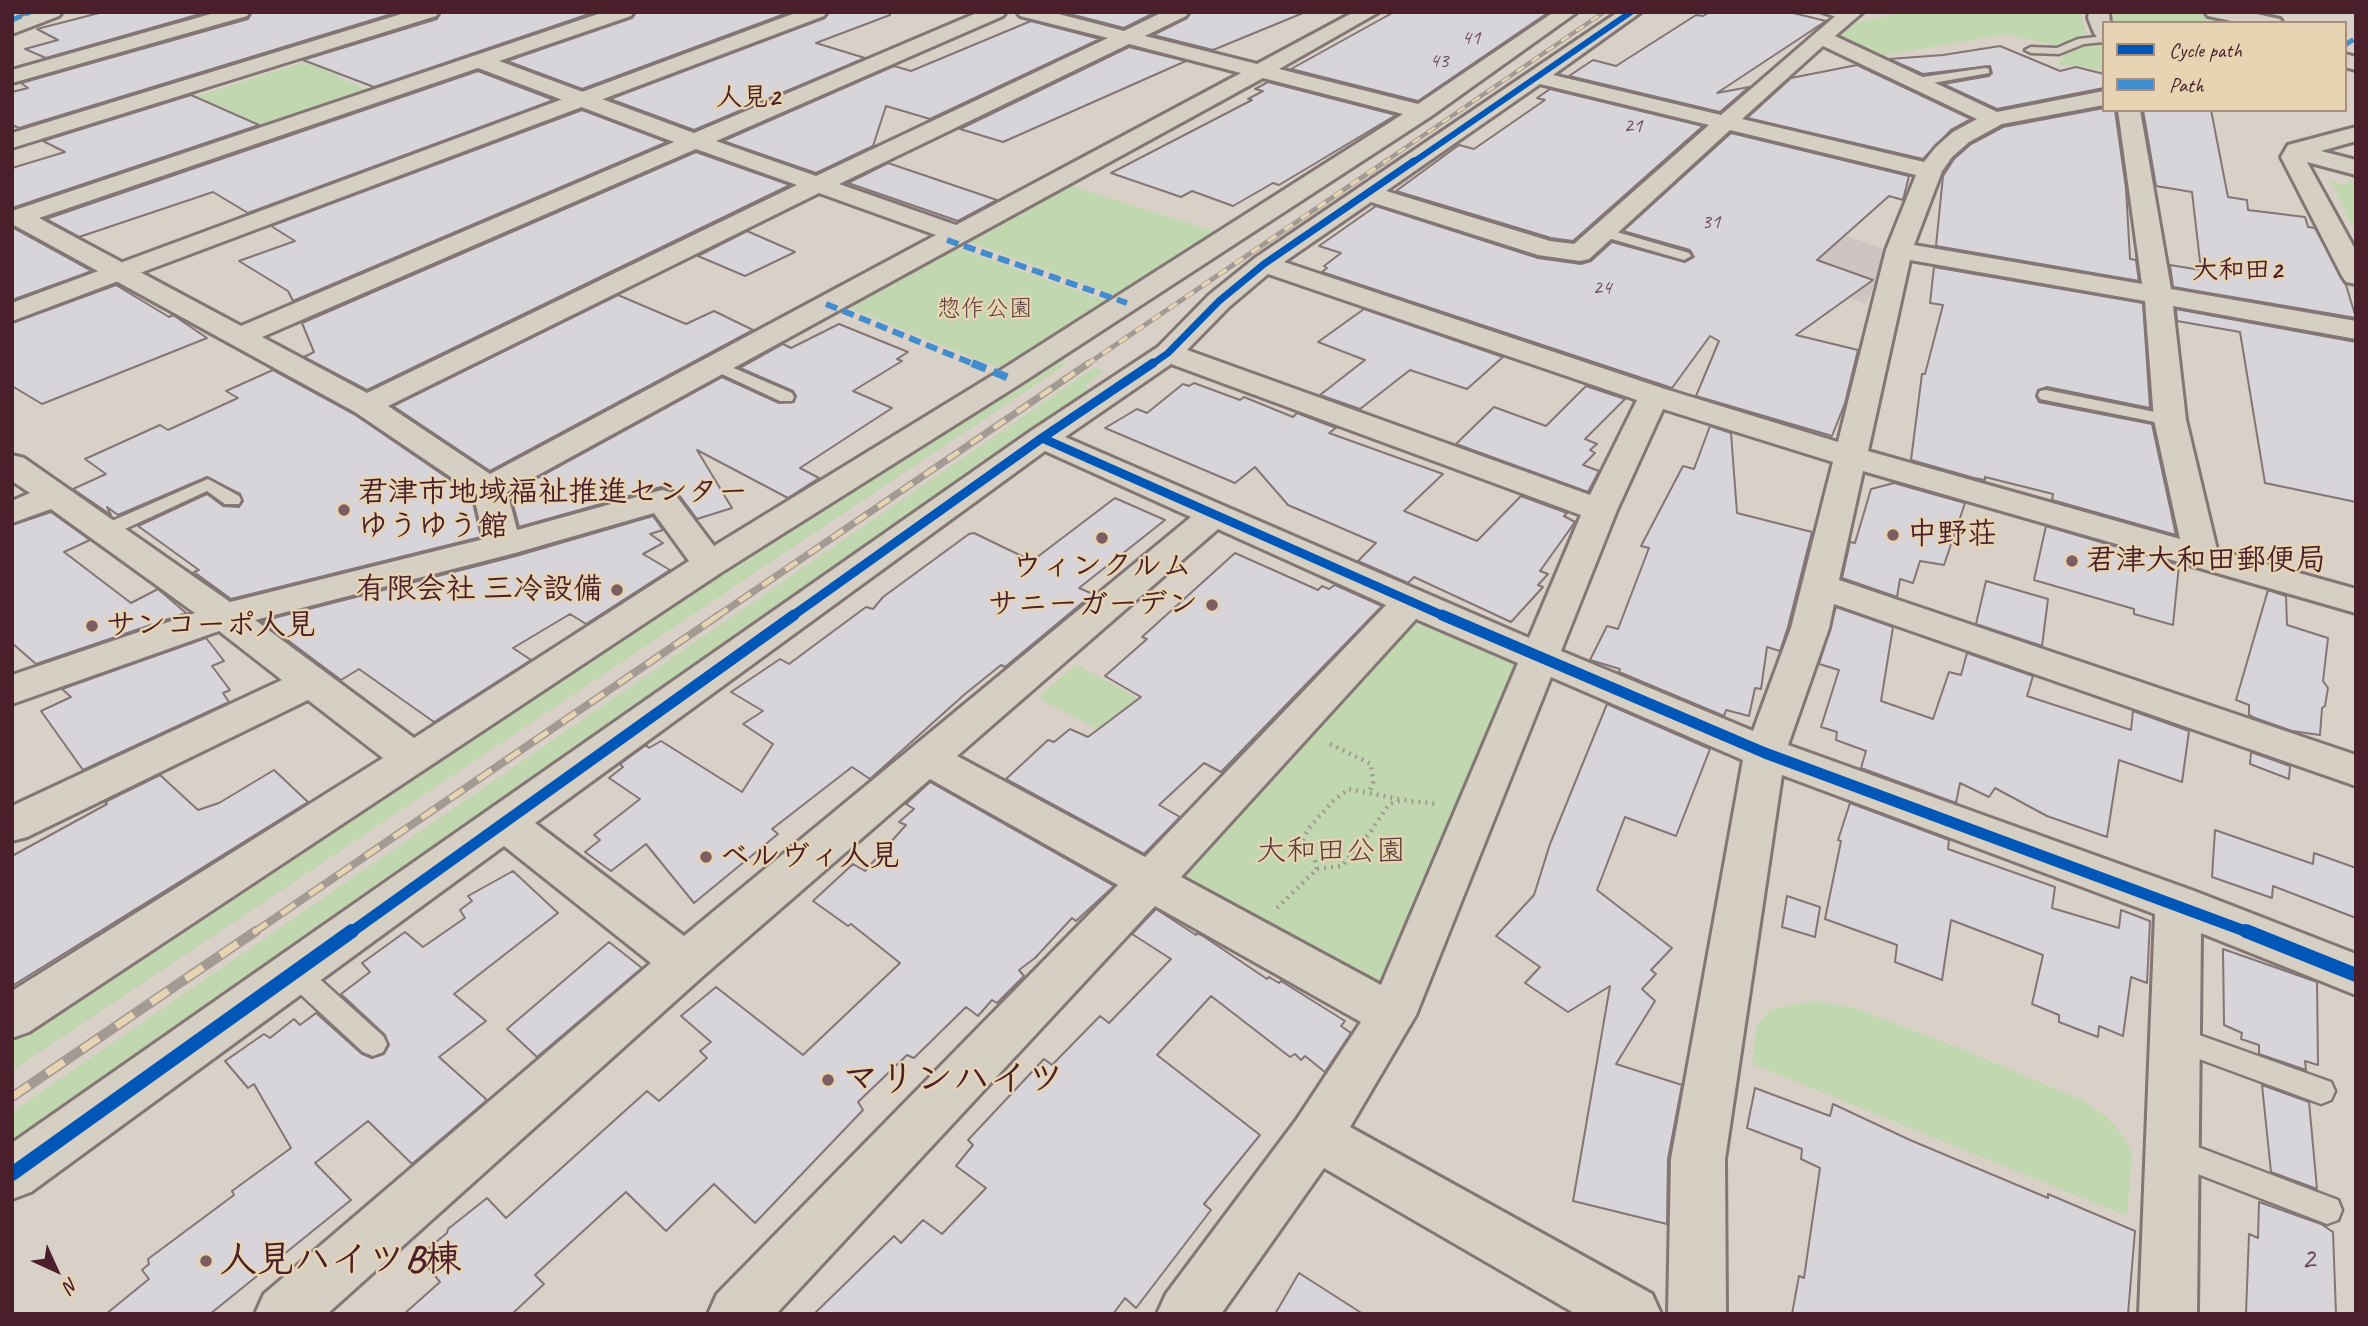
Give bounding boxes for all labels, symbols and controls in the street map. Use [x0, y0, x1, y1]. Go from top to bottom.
legend [2102, 21, 2347, 112]
house number: 41 [1462, 25, 1480, 51]
text: Cycle path [2169, 37, 2242, 63]
house number: 43 [1430, 48, 1448, 74]
text: Path [2169, 72, 2204, 98]
district label: 人見2 [716, 82, 780, 114]
house number: 21 [1624, 113, 1642, 139]
house number: 31 [1702, 209, 1720, 235]
district label: 大和田2 [2192, 255, 2282, 287]
house number: 24 [1593, 275, 1611, 301]
park label: 惣作公園 [937, 296, 1033, 324]
place label: 君津市地域福祉推進センター ゆうゆう館 [358, 475, 748, 546]
marker: 君津市地域福祉推進センター ゆうゆう館 [336, 502, 352, 518]
place label: 中野荘 [1907, 517, 1997, 553]
marker: 中野荘 [1885, 527, 1901, 543]
marker: ウィンクルム [1094, 530, 1110, 546]
place label: 君津大和田郵便局 [2086, 543, 2326, 579]
place label: ウィンクルム [1012, 549, 1192, 585]
marker: 君津大和田郵便局 [2064, 553, 2080, 569]
place label: 有限会社 三冷設備 [356, 572, 603, 608]
marker: 有限会社 三冷設備 [609, 582, 625, 598]
place label: サニーガーデン [988, 587, 1198, 623]
marker: サニーガーデン [1204, 597, 1220, 613]
place label: サンコーポ人見 [106, 608, 316, 644]
marker: サンコーポ人見 [84, 618, 100, 634]
park label: 大和田公園 [1256, 834, 1406, 870]
place label: ベルヴィ人見 [720, 839, 900, 875]
marker: ベルヴィ人見 [698, 849, 714, 865]
place label: マリンハイツ [842, 1058, 1064, 1102]
marker: マリンハイツ [820, 1072, 836, 1088]
north arrow [21, 1235, 91, 1305]
place label: 人見ハイツB棟 [220, 1239, 461, 1283]
house number: 2 [2301, 1241, 2315, 1279]
marker: 人見ハイツB棟 [198, 1253, 214, 1269]
text: N [58, 1272, 83, 1297]

